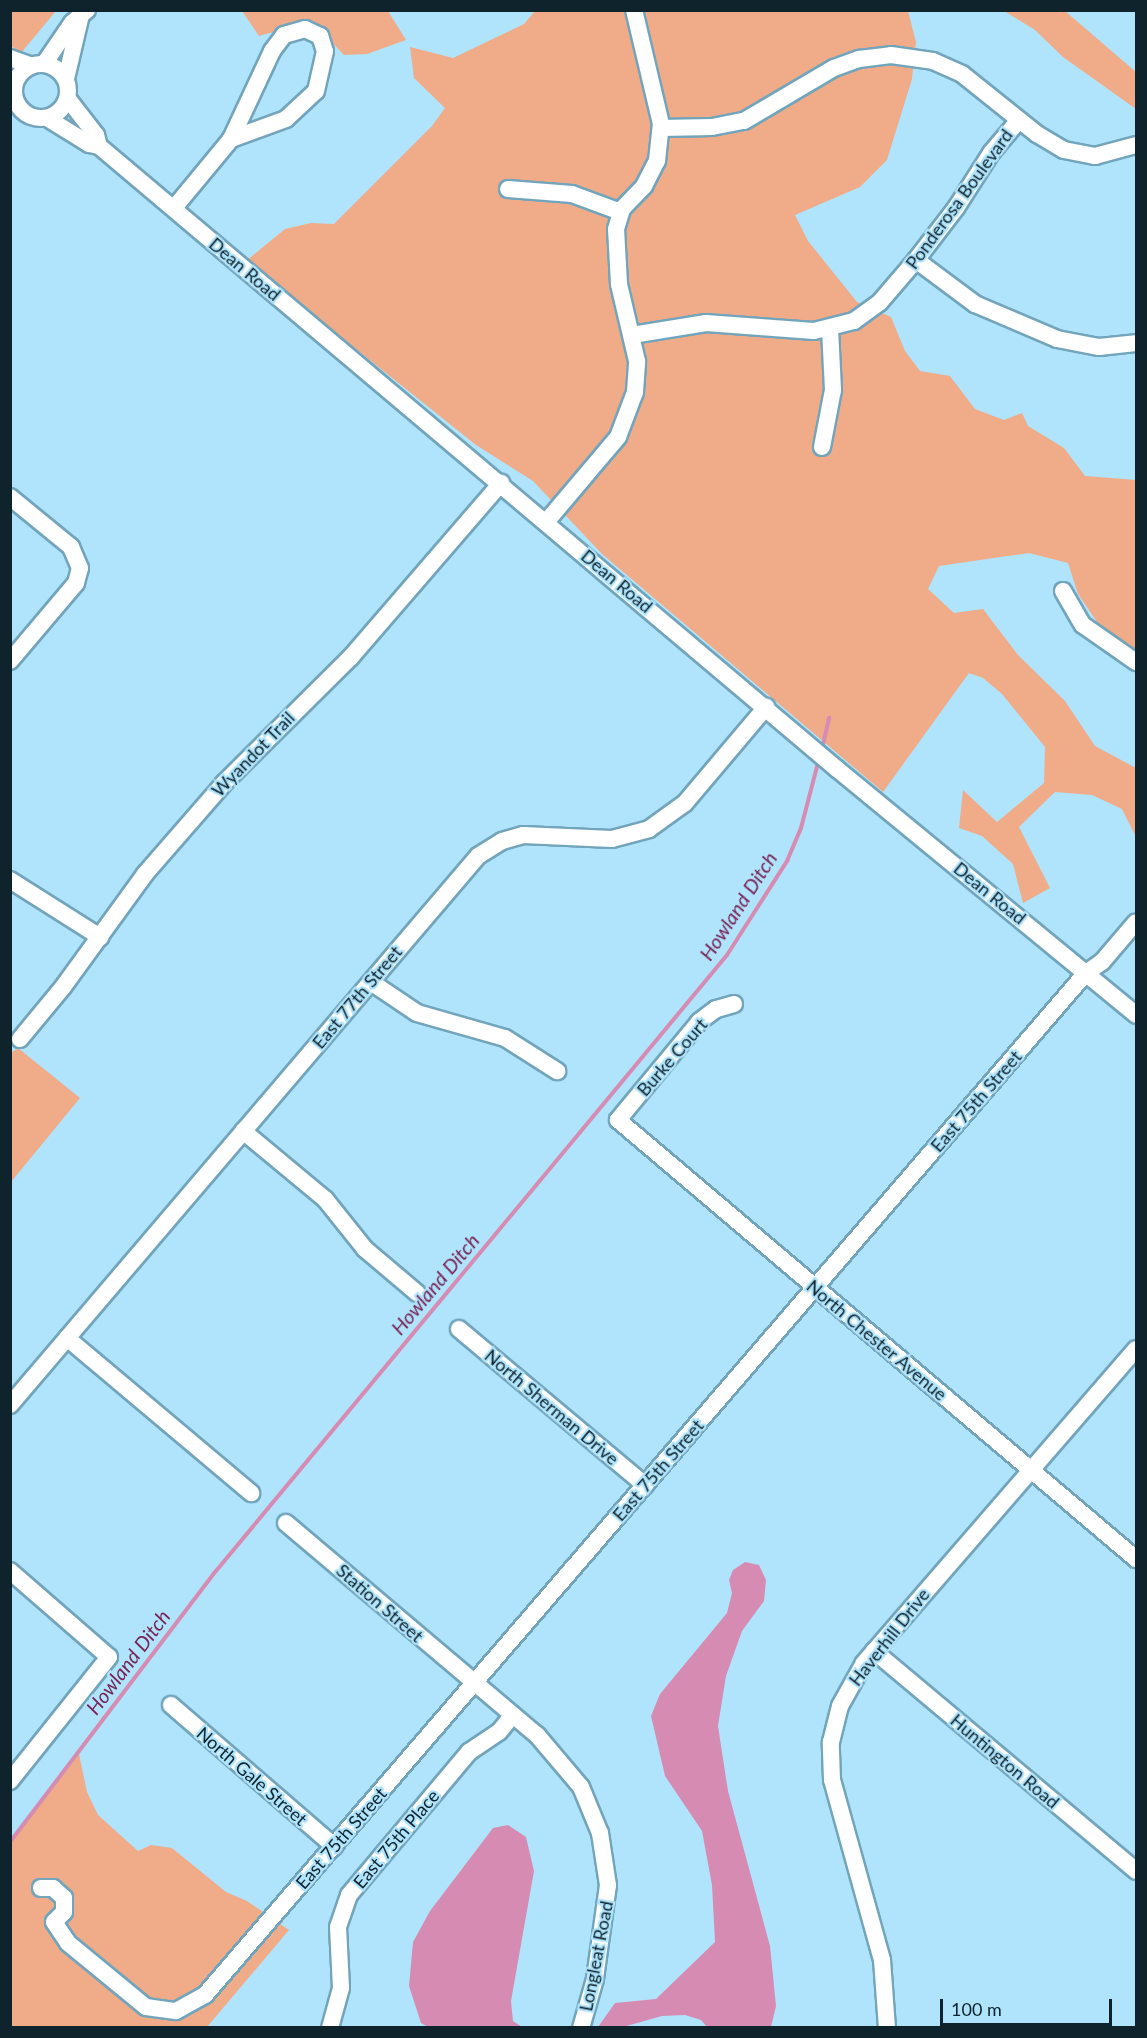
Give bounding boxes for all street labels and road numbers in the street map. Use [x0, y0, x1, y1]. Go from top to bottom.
street label: Ponderosa Boulevard [901, 125, 1017, 273]
street label: Dean Road [205, 233, 285, 305]
street label: Dean Road [577, 545, 657, 617]
street label: Wyandot Trail [207, 707, 299, 801]
street label: Dean Road [950, 857, 1030, 929]
street label: East 77th Street [308, 941, 406, 1053]
street label: Burke Court [632, 1014, 712, 1100]
street label: East 75th Street [926, 1046, 1026, 1156]
street label: North Chester Avenue [802, 1275, 952, 1405]
street label: North Sherman Drive [481, 1345, 623, 1469]
street label: East 75th Street [608, 1415, 708, 1525]
street label: Station Street [332, 1559, 428, 1647]
street label: Haverhill Drive [844, 1584, 934, 1690]
street label: Huntington Road [946, 1709, 1064, 1813]
street label: North Gale Street [192, 1722, 312, 1830]
street label: East 75th Street [291, 1783, 391, 1893]
street label: East 75th Place [349, 1785, 443, 1893]
street label: Longleat Road [575, 1899, 617, 2013]

